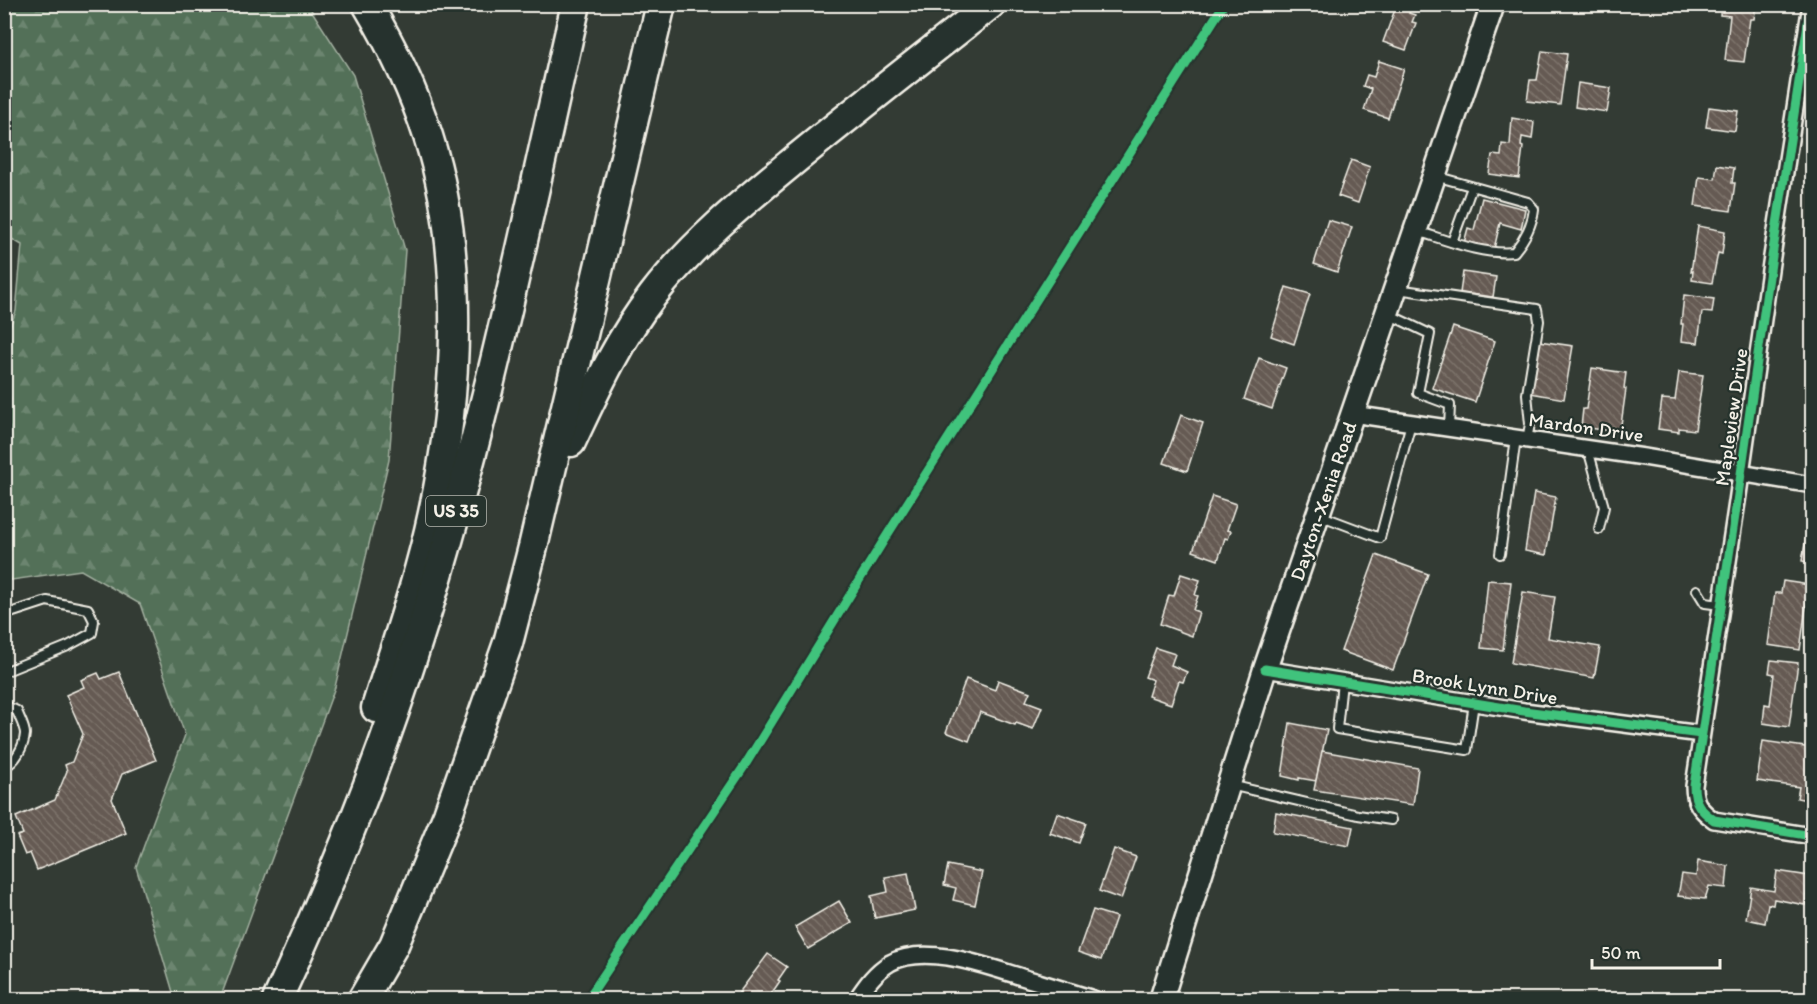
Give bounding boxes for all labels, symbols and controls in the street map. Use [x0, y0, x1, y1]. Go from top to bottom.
street label: Mapleview Drive [1709, 347, 1753, 487]
street label: Mardon Drive [1527, 407, 1645, 447]
street label: Dayton-Xenia Road [1284, 418, 1362, 584]
road number: US 35 [426, 496, 486, 526]
street label: Brook Lynn Drive [1411, 663, 1559, 709]
scale bar [1592, 932, 1720, 970]
text: 50 m [1601, 942, 1641, 964]

